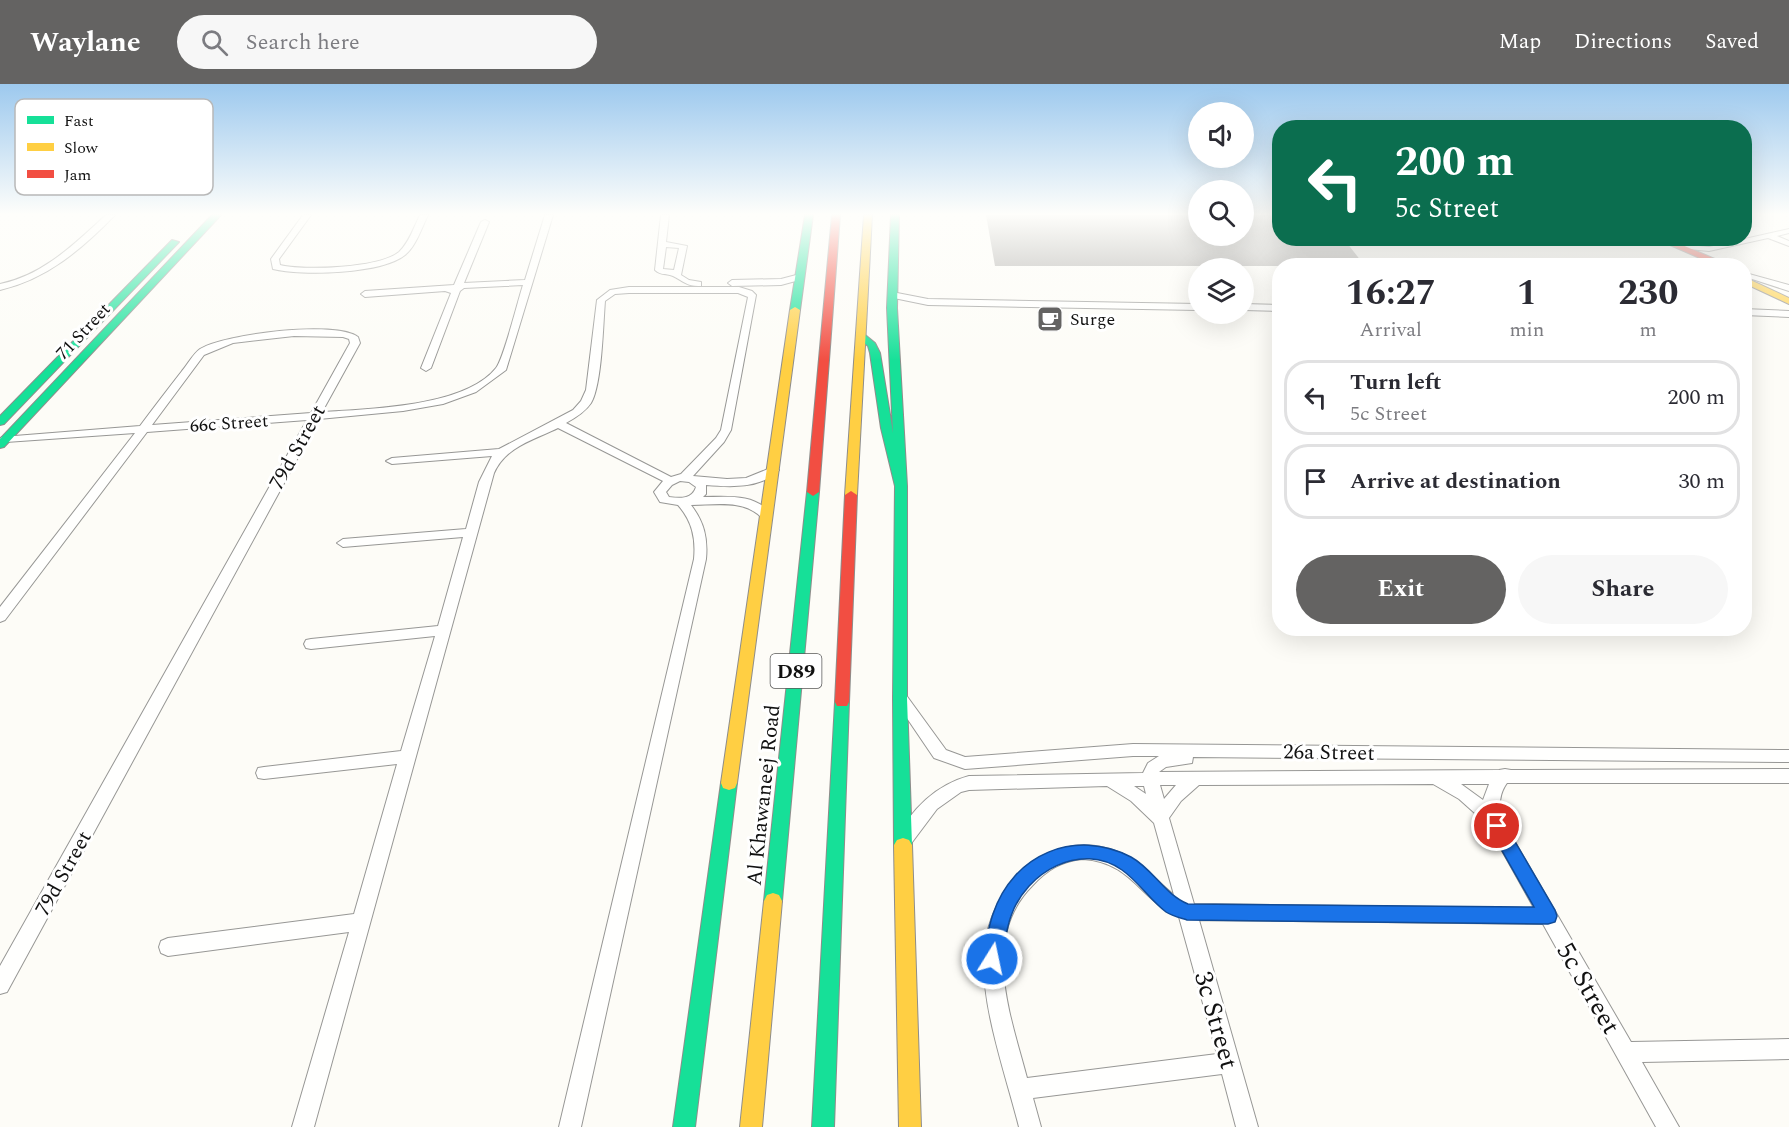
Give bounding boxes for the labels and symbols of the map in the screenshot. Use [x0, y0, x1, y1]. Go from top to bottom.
legend [15, 99, 213, 195]
text: Fast [64, 109, 94, 133]
text: Slow [64, 136, 99, 160]
text: Jam [64, 163, 92, 187]
street label: 71 Street [50, 297, 117, 366]
cafe icon: Surge [1035, 304, 1065, 334]
place label: Surge [1070, 306, 1115, 333]
street label: 79d Street [261, 399, 334, 496]
street label: 66c Street [189, 407, 269, 440]
road number: D89 [770, 654, 822, 688]
street label: Al Khawaneej Road [739, 703, 789, 887]
street label: 26a Street [1283, 736, 1375, 770]
pin [1471, 800, 1522, 851]
street label: 79d Street [27, 825, 100, 922]
position arrow [960, 927, 1024, 991]
street label: 5c Street [1546, 935, 1631, 1042]
street label: 3c Street [1183, 967, 1249, 1074]

